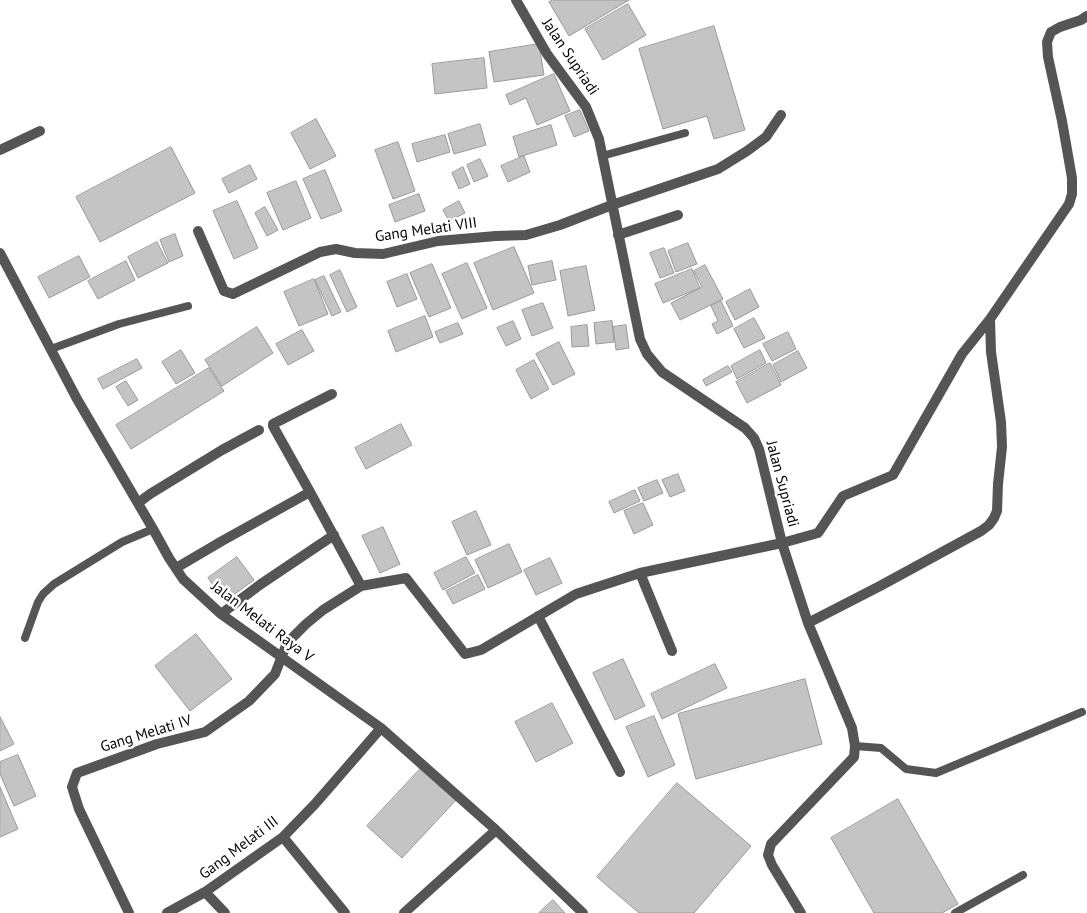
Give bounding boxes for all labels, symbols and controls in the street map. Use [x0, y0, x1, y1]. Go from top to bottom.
street label: Jalan Supriadi [538, 15, 602, 99]
street label: Gang Melati VIII [374, 214, 478, 246]
street label: Jalan Supriadi [762, 439, 802, 529]
street label: Jalan Melati Raya V [207, 578, 317, 666]
street label: Gang Melati IV [98, 712, 194, 756]
street label: Gang Melati III [196, 812, 282, 884]

